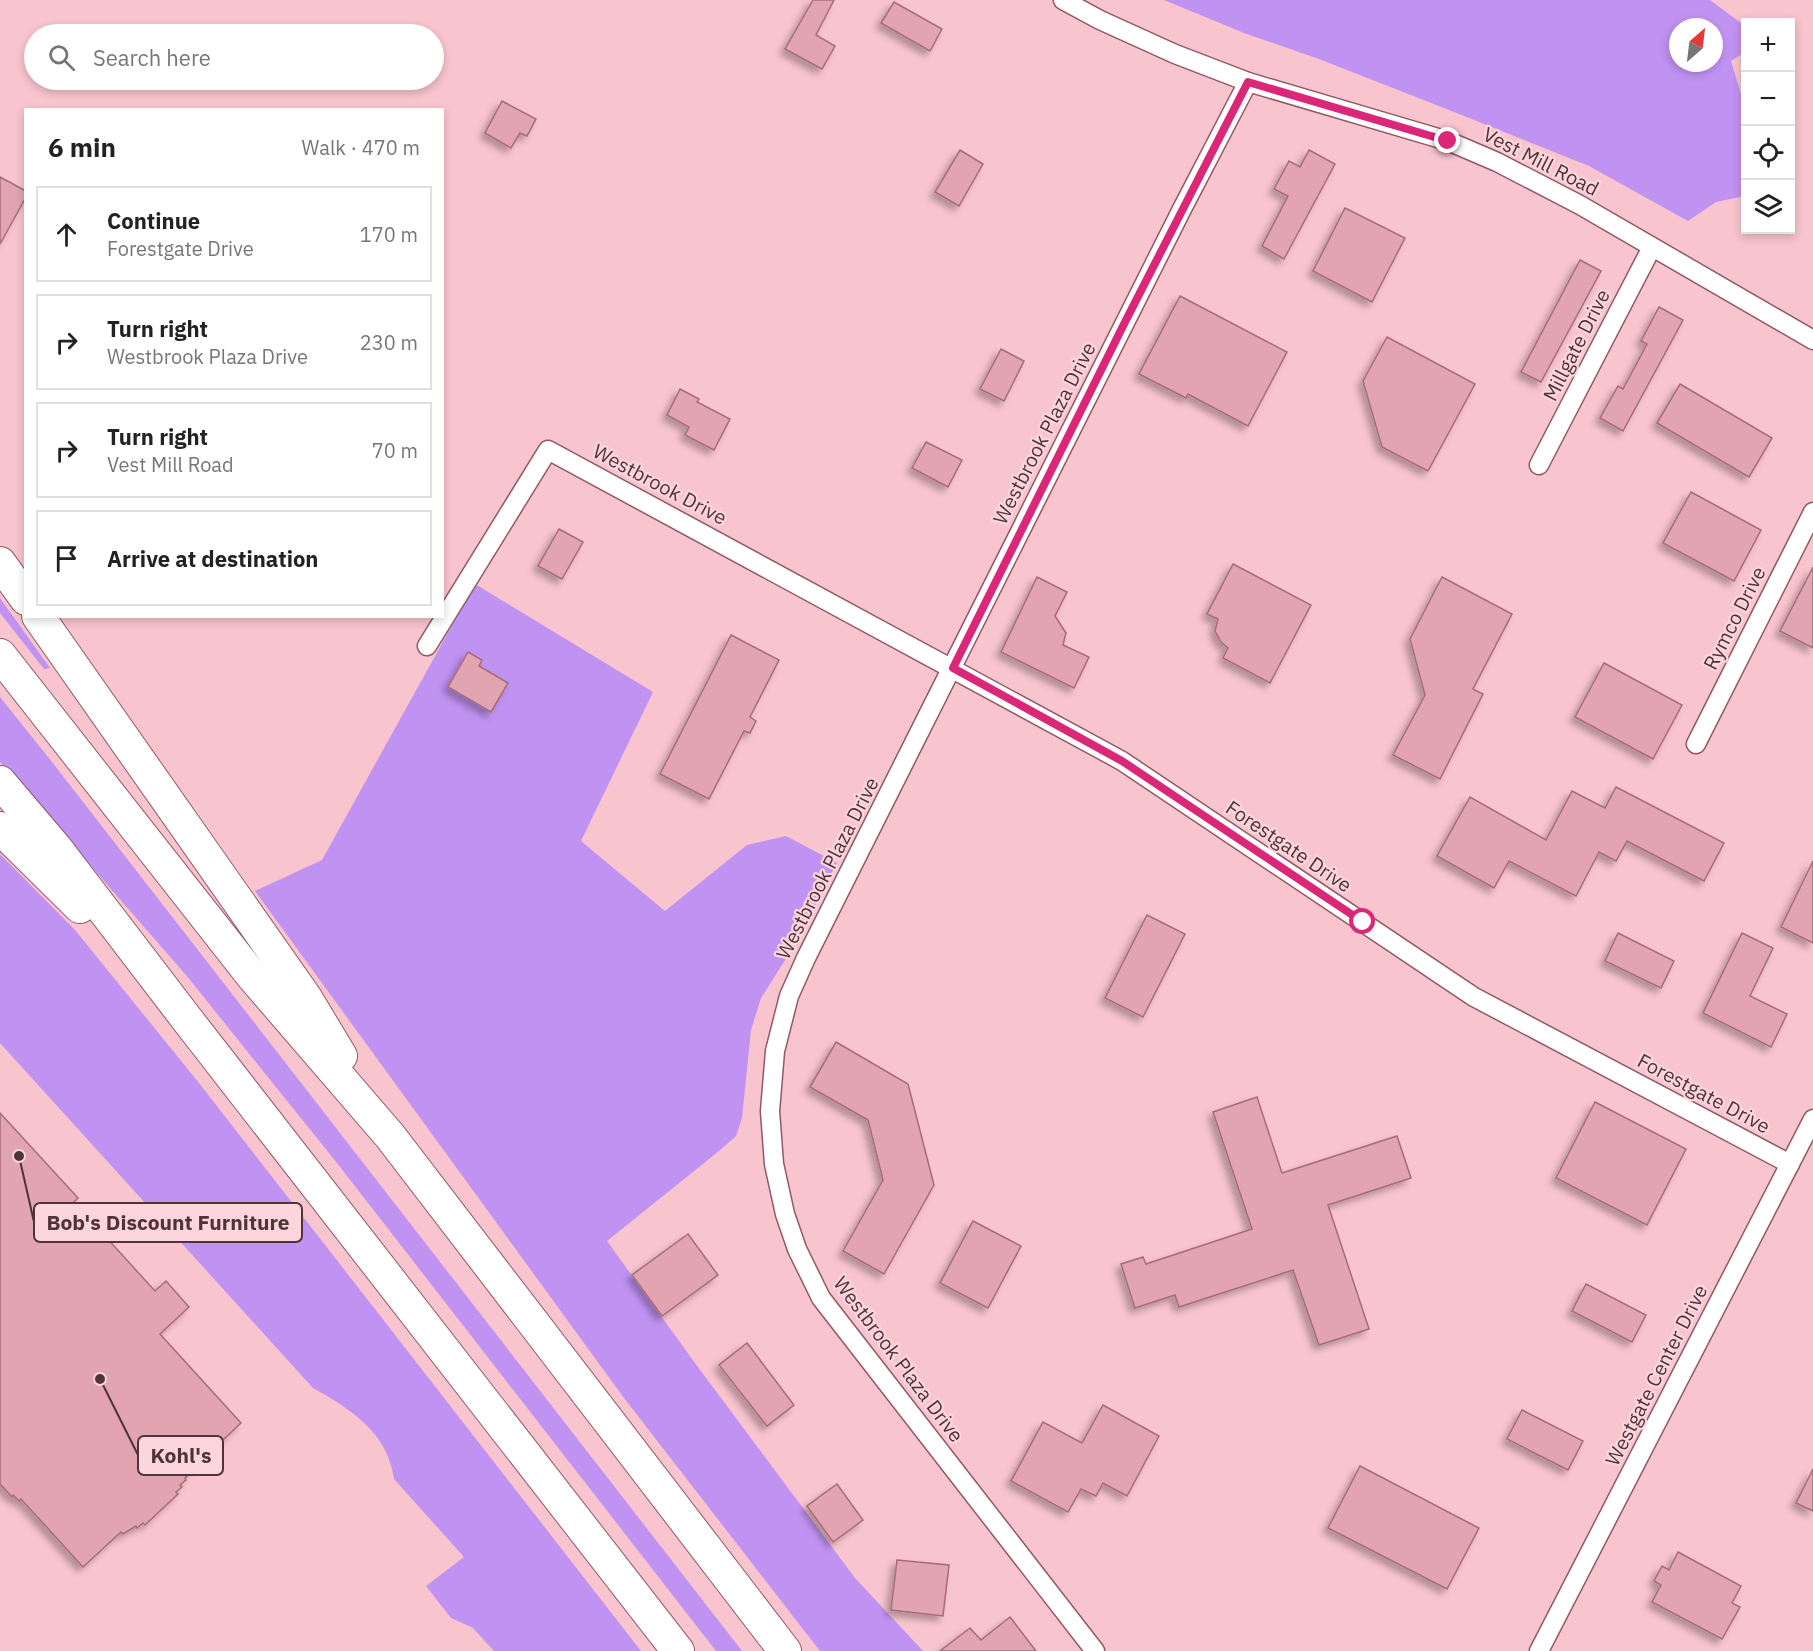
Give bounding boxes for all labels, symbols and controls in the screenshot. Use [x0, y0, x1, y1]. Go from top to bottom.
north arrow [1669, 18, 1723, 72]
map controls [1741, 18, 1795, 234]
button: + [1741, 18, 1795, 72]
search box [24, 24, 444, 90]
icon: search [45, 41, 78, 74]
text: Search here [93, 43, 211, 72]
button: − [1741, 72, 1795, 126]
street label: Vest Mill Road [1478, 120, 1604, 202]
button: locate [1741, 126, 1795, 180]
route end [1434, 127, 1460, 153]
text: 6 min [48, 130, 116, 164]
text: Walk · 470 m [302, 134, 420, 161]
button: layers [1741, 180, 1795, 234]
text: Continue [107, 206, 200, 235]
icon: ahead [50, 218, 83, 251]
text: 170 m [360, 221, 418, 248]
text: Forestgate Drive [107, 235, 254, 262]
street label: Millgate Drive [1536, 284, 1616, 406]
text: Turn right [107, 314, 208, 343]
icon: right [50, 326, 83, 359]
text: 230 m [360, 329, 418, 356]
street label: Westbrook Plaza Drive [986, 337, 1102, 529]
text: Westbrook Plaza Drive [107, 343, 308, 370]
text: Turn right [107, 422, 208, 451]
icon: right [50, 434, 83, 467]
text: 70 m [372, 437, 418, 464]
street label: Westbrook Drive [588, 437, 732, 531]
text: Vest Mill Road [107, 451, 234, 478]
icon: arrive [50, 542, 83, 575]
text: Arrive at destination [107, 544, 318, 573]
street label: Rymco Drive [1696, 562, 1772, 674]
street label: Westbrook Plaza Drive [769, 772, 885, 964]
street label: Forestgate Drive [1221, 794, 1357, 898]
route start [1349, 908, 1375, 934]
street label: Forestgate Drive [1633, 1047, 1775, 1139]
callout: Bob's Discount Furniture [34, 1203, 302, 1242]
text: Bob's Discount Furniture [46, 1208, 290, 1236]
street label: Westbrook Plaza Drive [828, 1271, 970, 1447]
street label: Westgate Center Drive [1599, 1280, 1713, 1470]
callout: Kohl's [138, 1436, 223, 1475]
text: Kohl's [150, 1441, 212, 1469]

